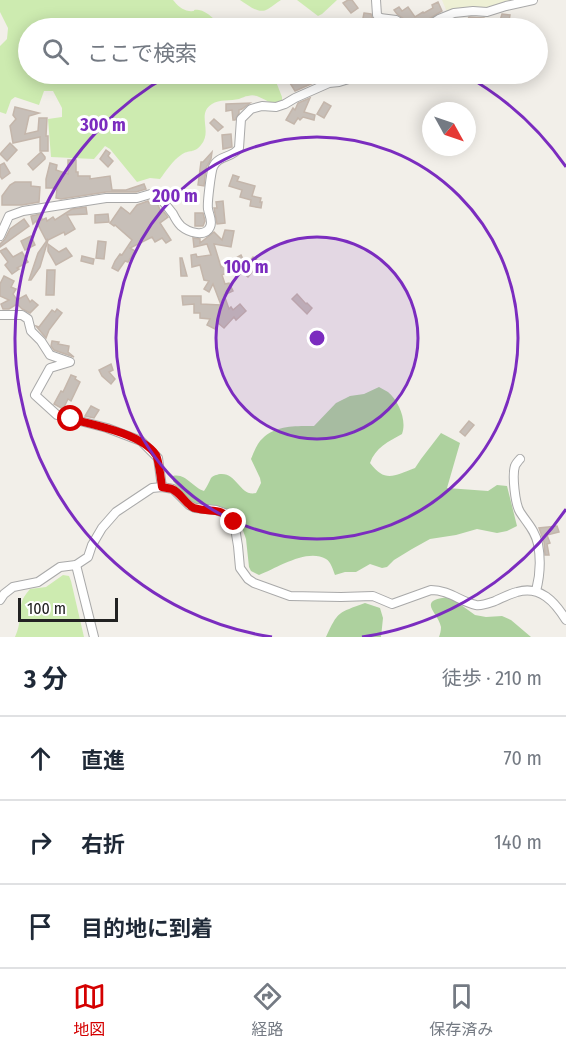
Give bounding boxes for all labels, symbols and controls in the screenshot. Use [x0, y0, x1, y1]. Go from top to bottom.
search box [18, 18, 548, 84]
icon: search [39, 35, 72, 68]
text: ここで検索 [87, 40, 197, 67]
north arrow [422, 102, 476, 156]
text: 300 m [79, 114, 126, 136]
text: 200 m [151, 185, 198, 207]
text: 100 m [224, 256, 268, 278]
centre of rings [307, 328, 327, 348]
route start [57, 405, 83, 431]
route end [220, 508, 246, 534]
scale bar [18, 595, 118, 622]
text: 100 m [27, 599, 66, 618]
text: 3 分 [24, 664, 68, 695]
text: 徒歩 · 210 m [442, 666, 542, 690]
icon: ahead [24, 742, 57, 775]
text: 70 m [504, 746, 542, 770]
text: 直進 [81, 747, 125, 774]
icon: right [24, 826, 57, 859]
text: 140 m [494, 830, 542, 854]
text: 右折 [81, 831, 125, 858]
icon: arrive [24, 910, 57, 943]
text: 目的地に到着 [81, 915, 213, 942]
tab: 地図 [73, 980, 106, 1040]
tab: 経路 [251, 980, 284, 1040]
tab: 保存済み [429, 980, 493, 1040]

